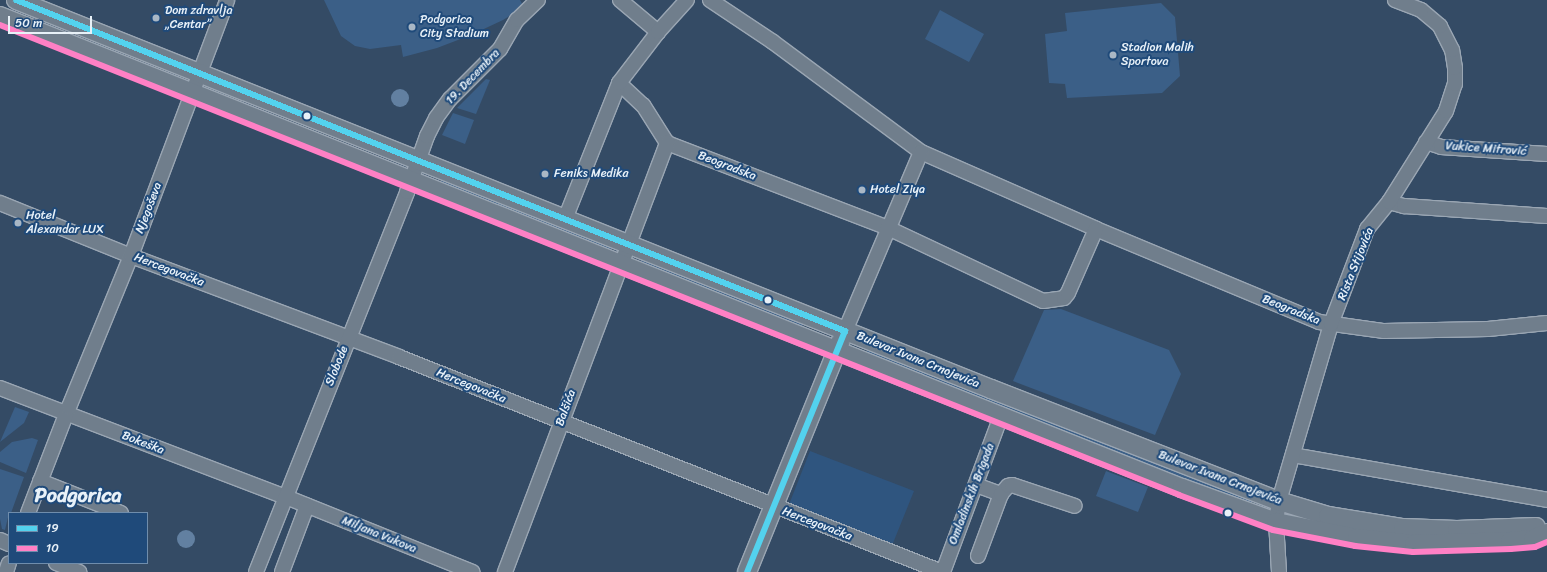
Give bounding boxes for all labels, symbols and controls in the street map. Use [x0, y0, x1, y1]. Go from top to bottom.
place label: Dom zdravlja „Centar” [165, 4, 232, 32]
scale bar [10, 8, 94, 34]
text: 50 m [15, 12, 42, 34]
marker: Dom zdravlja „Centar” [150, 12, 162, 24]
place label: Podgorica City Stadium [420, 13, 489, 41]
marker: Podgorica City Stadium [407, 22, 417, 32]
place label: Stadion Malih Sportova [1121, 41, 1194, 69]
street label: 19. Decembra [443, 46, 503, 108]
marker: Stadion Malih Sportova [1108, 50, 1118, 60]
unlabelled marker [302, 111, 312, 121]
street label: Vukice Mitrović [1445, 139, 1527, 159]
street label: Beogradska [696, 148, 758, 184]
place label: Feniks Medika [554, 167, 629, 181]
marker: Feniks Medika [539, 168, 551, 180]
street label: Njegoševa [133, 180, 165, 236]
place label: Hotel Ziya [870, 183, 925, 197]
marker: Hotel Ziya [857, 185, 867, 195]
place label: Hotel Alexandar LUX [26, 209, 104, 237]
marker: Hotel Alexandar LUX [13, 218, 23, 228]
street label: Rista Stijovića [1335, 225, 1377, 303]
street label: Hercegovačka [132, 250, 206, 290]
street label: Beogradska [1260, 292, 1322, 328]
unlabelled marker [763, 295, 773, 305]
street label: Bulevar Ivana Crnojevića [855, 329, 981, 391]
street label: Slobode [323, 344, 351, 388]
street label: Hercegovačka [434, 366, 508, 406]
street label: Balšića [553, 388, 579, 428]
street label: Bokeška [120, 428, 166, 458]
street label: Omladinskih Brigada [946, 441, 998, 547]
street label: Bulevar Ivana Crnojevića [1156, 448, 1284, 508]
district label: Podgorica [35, 483, 121, 507]
street label: Hercegovačka [780, 504, 854, 544]
unlabelled marker [1223, 508, 1233, 518]
legend [8, 512, 148, 564]
street label: Miljana Vukova [340, 514, 418, 556]
text: 19 [46, 517, 59, 539]
text: 10 [46, 537, 59, 559]

